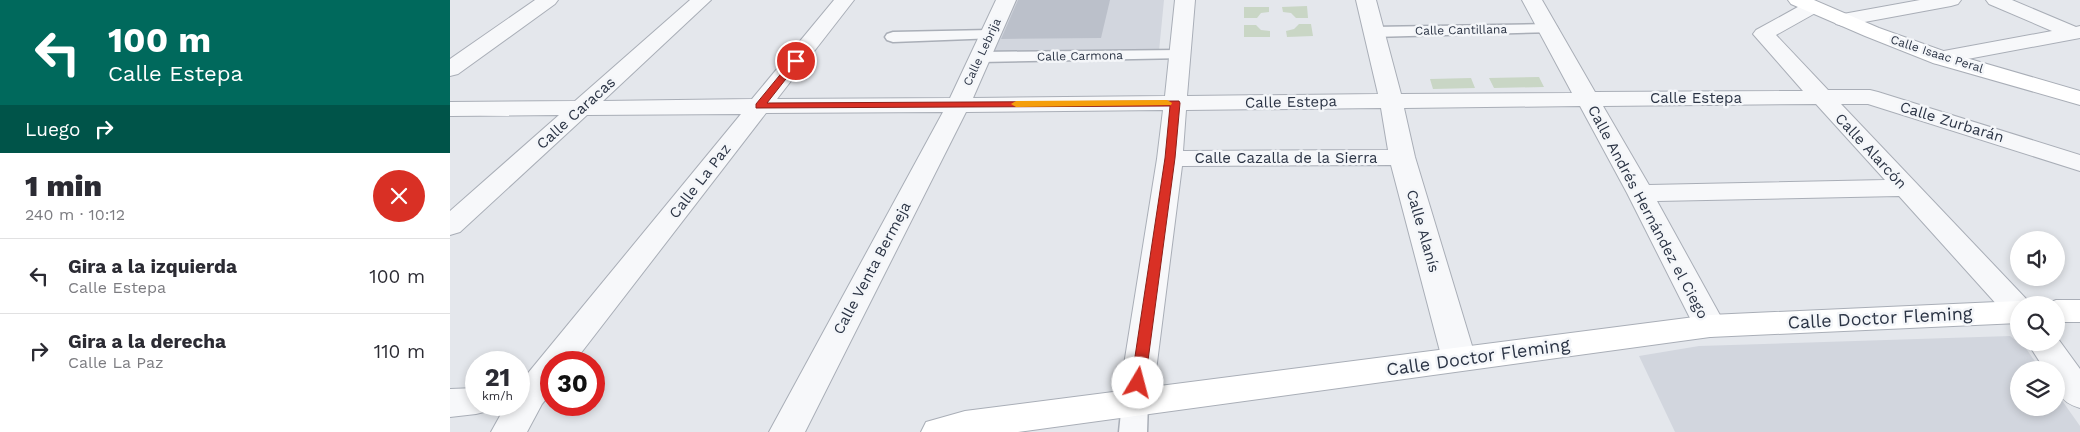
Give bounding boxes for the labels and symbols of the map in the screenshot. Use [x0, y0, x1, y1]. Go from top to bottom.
street label: Calle Lebrija [960, 16, 1004, 88]
street label: Calle Cantillana [1415, 22, 1507, 38]
street label: Calle Isaac Peral [1889, 32, 1986, 76]
pin [775, 40, 817, 82]
street label: Calle Carmona [1037, 48, 1123, 64]
street label: Calle Caracas [533, 73, 619, 153]
street label: Calle Estepa [1650, 89, 1743, 107]
street label: Calle Estepa [1245, 92, 1338, 112]
street label: Calle Zurbarán [1898, 98, 2006, 146]
street label: Calle Andrés Hernández el Ciego [1584, 102, 1712, 322]
street label: Calle Alarcón [1831, 110, 1911, 192]
street label: Calle La Paz [665, 140, 735, 222]
street label: Calle Cazalla de la Sierra [1194, 149, 1378, 167]
street label: Calle Alanís [1403, 188, 1443, 275]
street label: Calle Venta Bermeja [829, 198, 915, 337]
street label: Calle Doctor Fleming [1787, 302, 1973, 333]
street label: Calle Doctor Fleming [1385, 333, 1571, 380]
speed limit sign: 30 [540, 351, 605, 416]
position arrow [1111, 356, 1163, 408]

